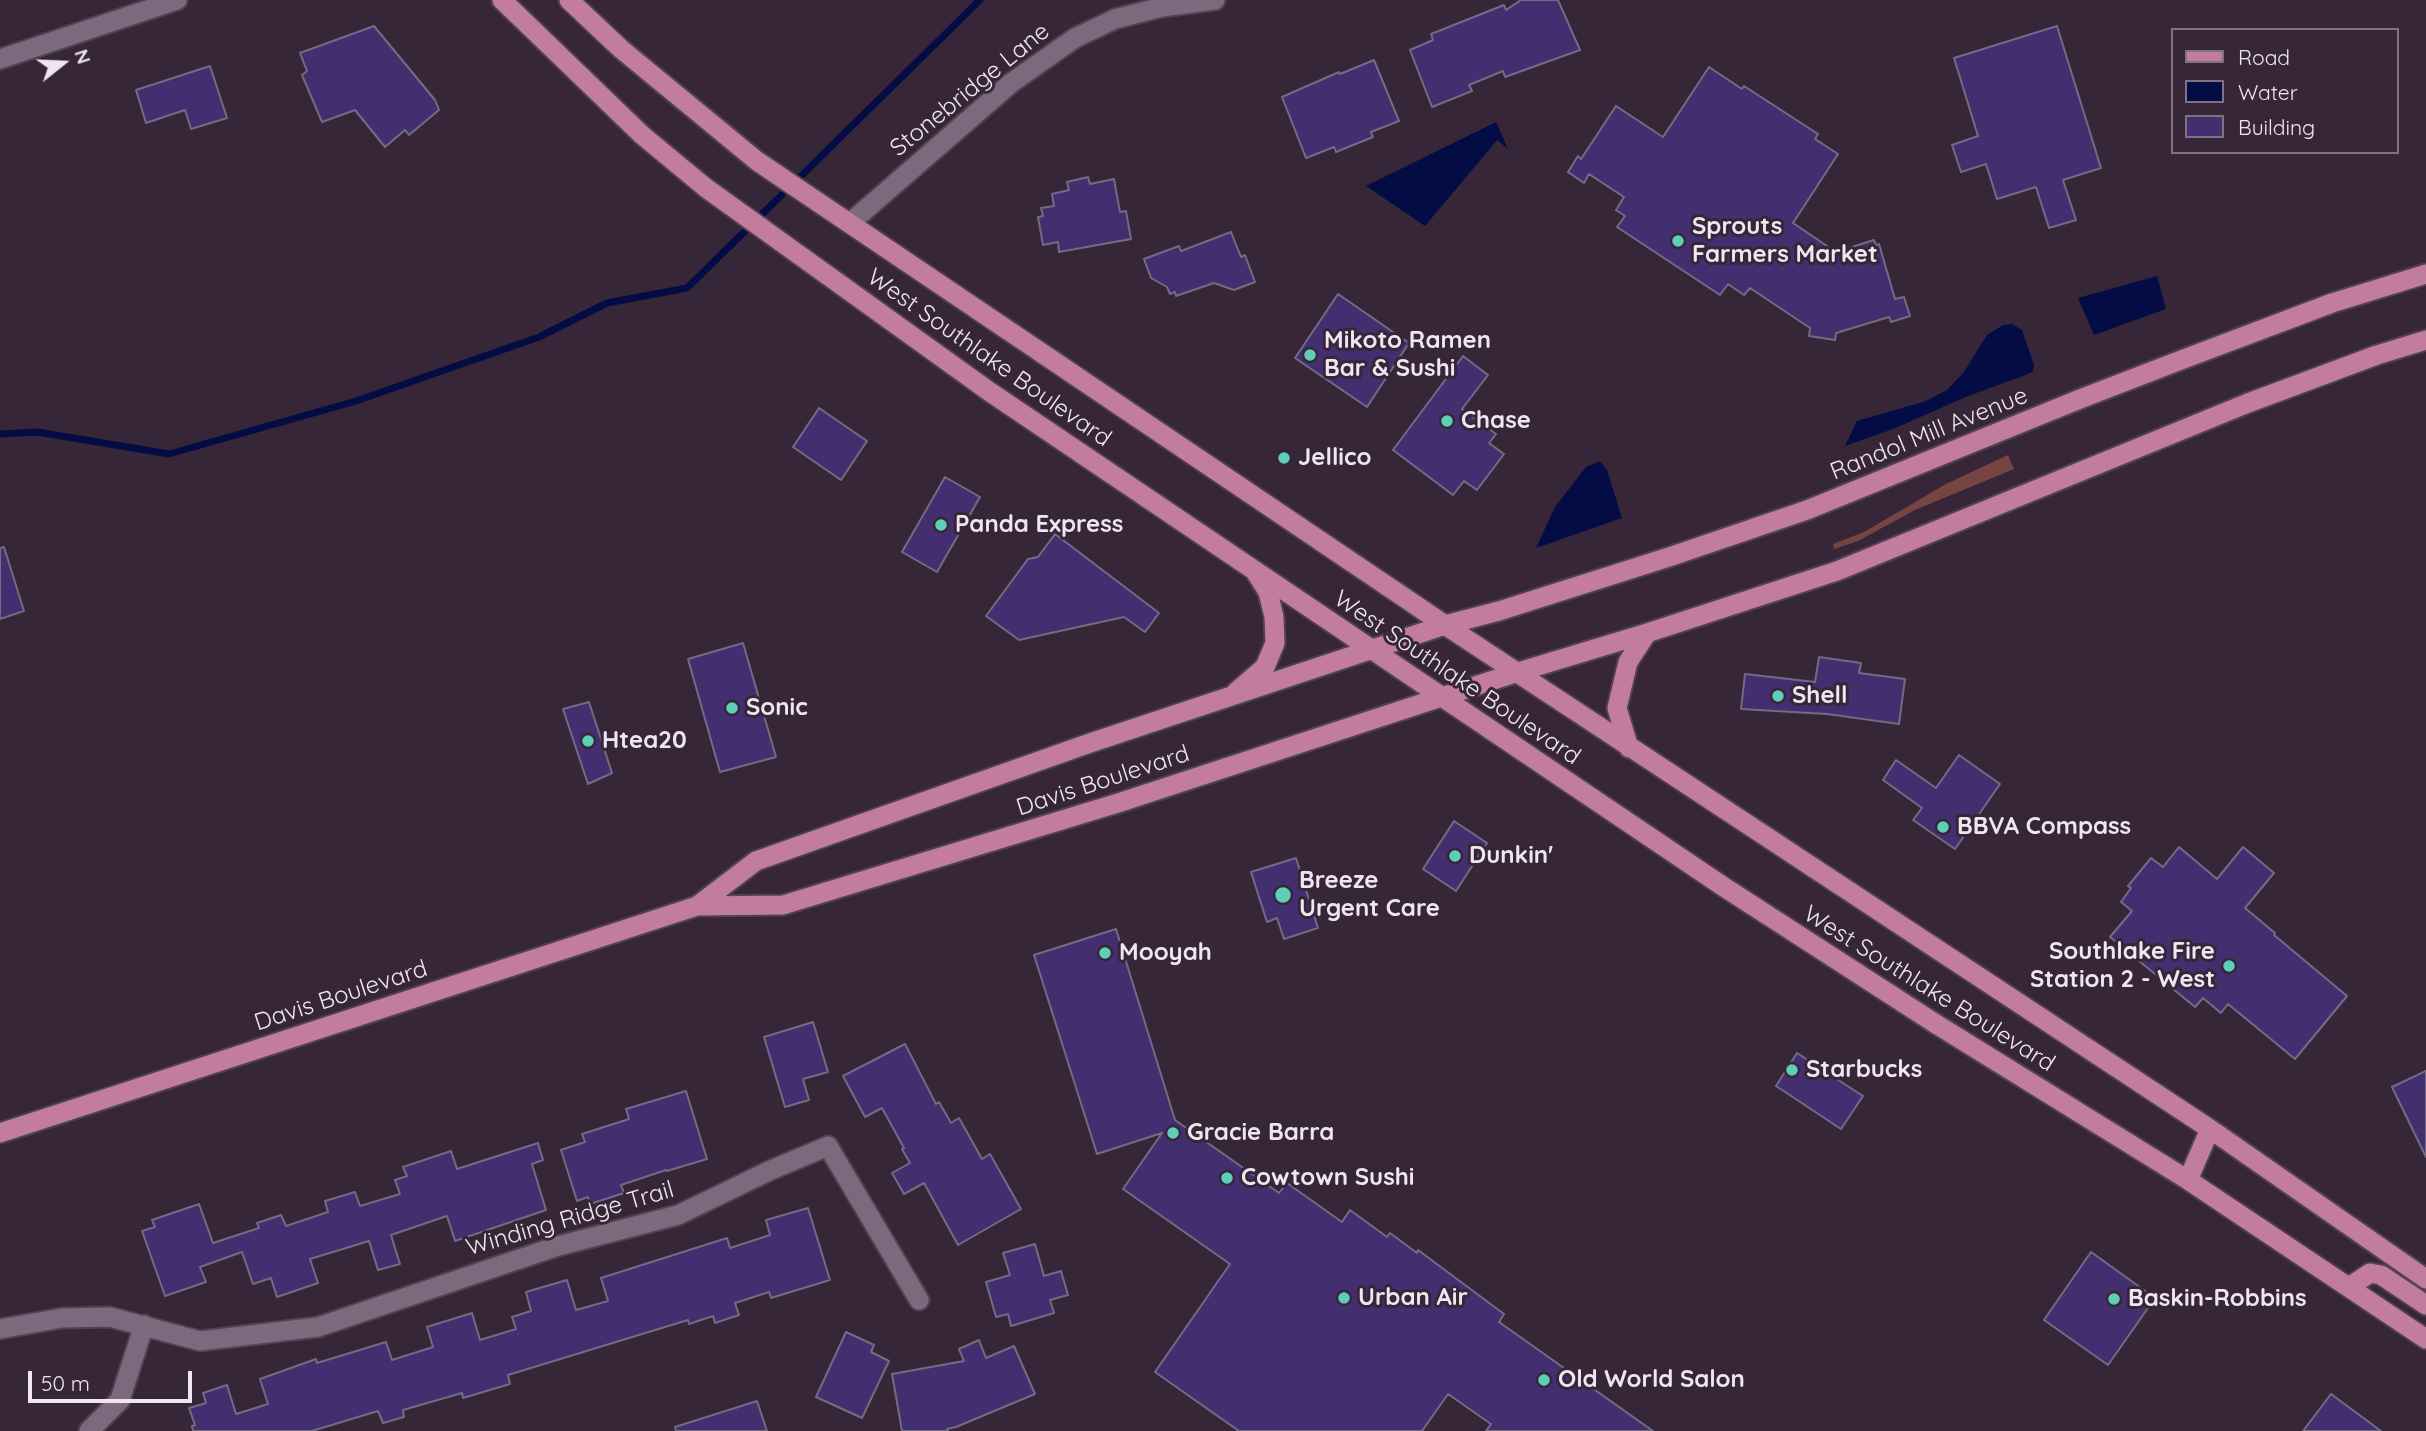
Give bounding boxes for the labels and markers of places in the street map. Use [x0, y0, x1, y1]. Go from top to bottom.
place label: Sprouts Farmers Market [1692, 213, 1878, 269]
marker: Sprouts Farmers Market [1670, 233, 1686, 249]
place label: Mikoto Ramen Bar & Sushi [1324, 327, 1491, 383]
marker: Mikoto Ramen Bar & Sushi [1302, 347, 1318, 363]
place label: Chase [1461, 407, 1531, 435]
marker: Chase [1439, 413, 1455, 429]
place label: Jellico [1298, 444, 1371, 472]
marker: Jellico [1276, 450, 1292, 466]
place label: Panda Express [955, 511, 1123, 539]
marker: Panda Express [933, 517, 949, 533]
place label: Shell [1792, 682, 1848, 710]
marker: Shell [1770, 688, 1786, 704]
place label: Sonic [746, 694, 808, 722]
marker: Sonic [724, 700, 740, 716]
place label: Htea20 [602, 727, 687, 755]
marker: Htea20 [580, 733, 596, 749]
place label: BBVA Compass [1957, 813, 2131, 841]
marker: BBVA Compass [1935, 819, 1951, 835]
place label: Dunkin' [1469, 842, 1553, 870]
marker: Dunkin' [1447, 848, 1463, 864]
place label: Breeze Urgent Care [1299, 867, 1440, 923]
marker: Breeze Urgent Care [1273, 885, 1293, 905]
place label: Southlake Fire Station 2 - West [2030, 938, 2215, 994]
place label: Mooyah [1119, 939, 1212, 967]
marker: Mooyah [1097, 945, 1113, 961]
marker: Southlake Fire Station 2 - West [2221, 958, 2237, 974]
place label: Starbucks [1806, 1056, 1922, 1084]
marker: Starbucks [1784, 1062, 1800, 1078]
place label: Gracie Barra [1187, 1119, 1334, 1147]
marker: Gracie Barra [1165, 1125, 1181, 1141]
place label: Cowtown Sushi [1241, 1164, 1414, 1192]
marker: Cowtown Sushi [1219, 1170, 1235, 1186]
place label: Urban Air [1358, 1284, 1468, 1312]
place label: Baskin-Robbins [2128, 1285, 2307, 1313]
marker: Urban Air [1336, 1290, 1352, 1306]
marker: Baskin-Robbins [2106, 1291, 2122, 1307]
place label: Old World Salon [1558, 1366, 1745, 1394]
marker: Old World Salon [1536, 1372, 1552, 1388]

